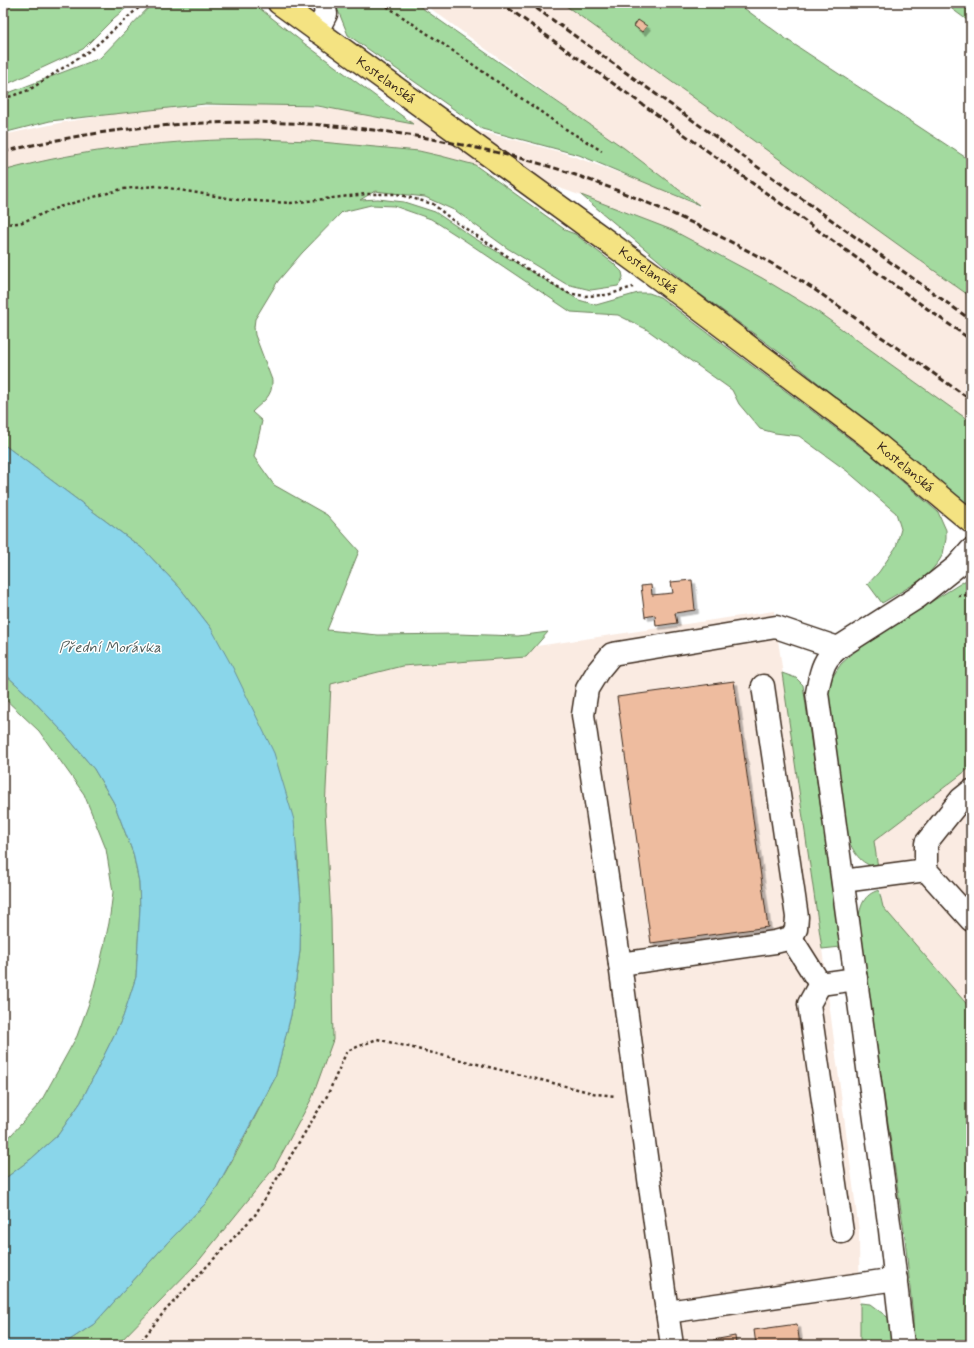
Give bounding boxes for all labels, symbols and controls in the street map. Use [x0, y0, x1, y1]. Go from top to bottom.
street label: Kostelanská [352, 53, 419, 108]
street label: Kostelanská [615, 243, 682, 299]
street label: Kostelanská [873, 438, 938, 497]
water label: Přední Morávka [59, 638, 162, 658]

